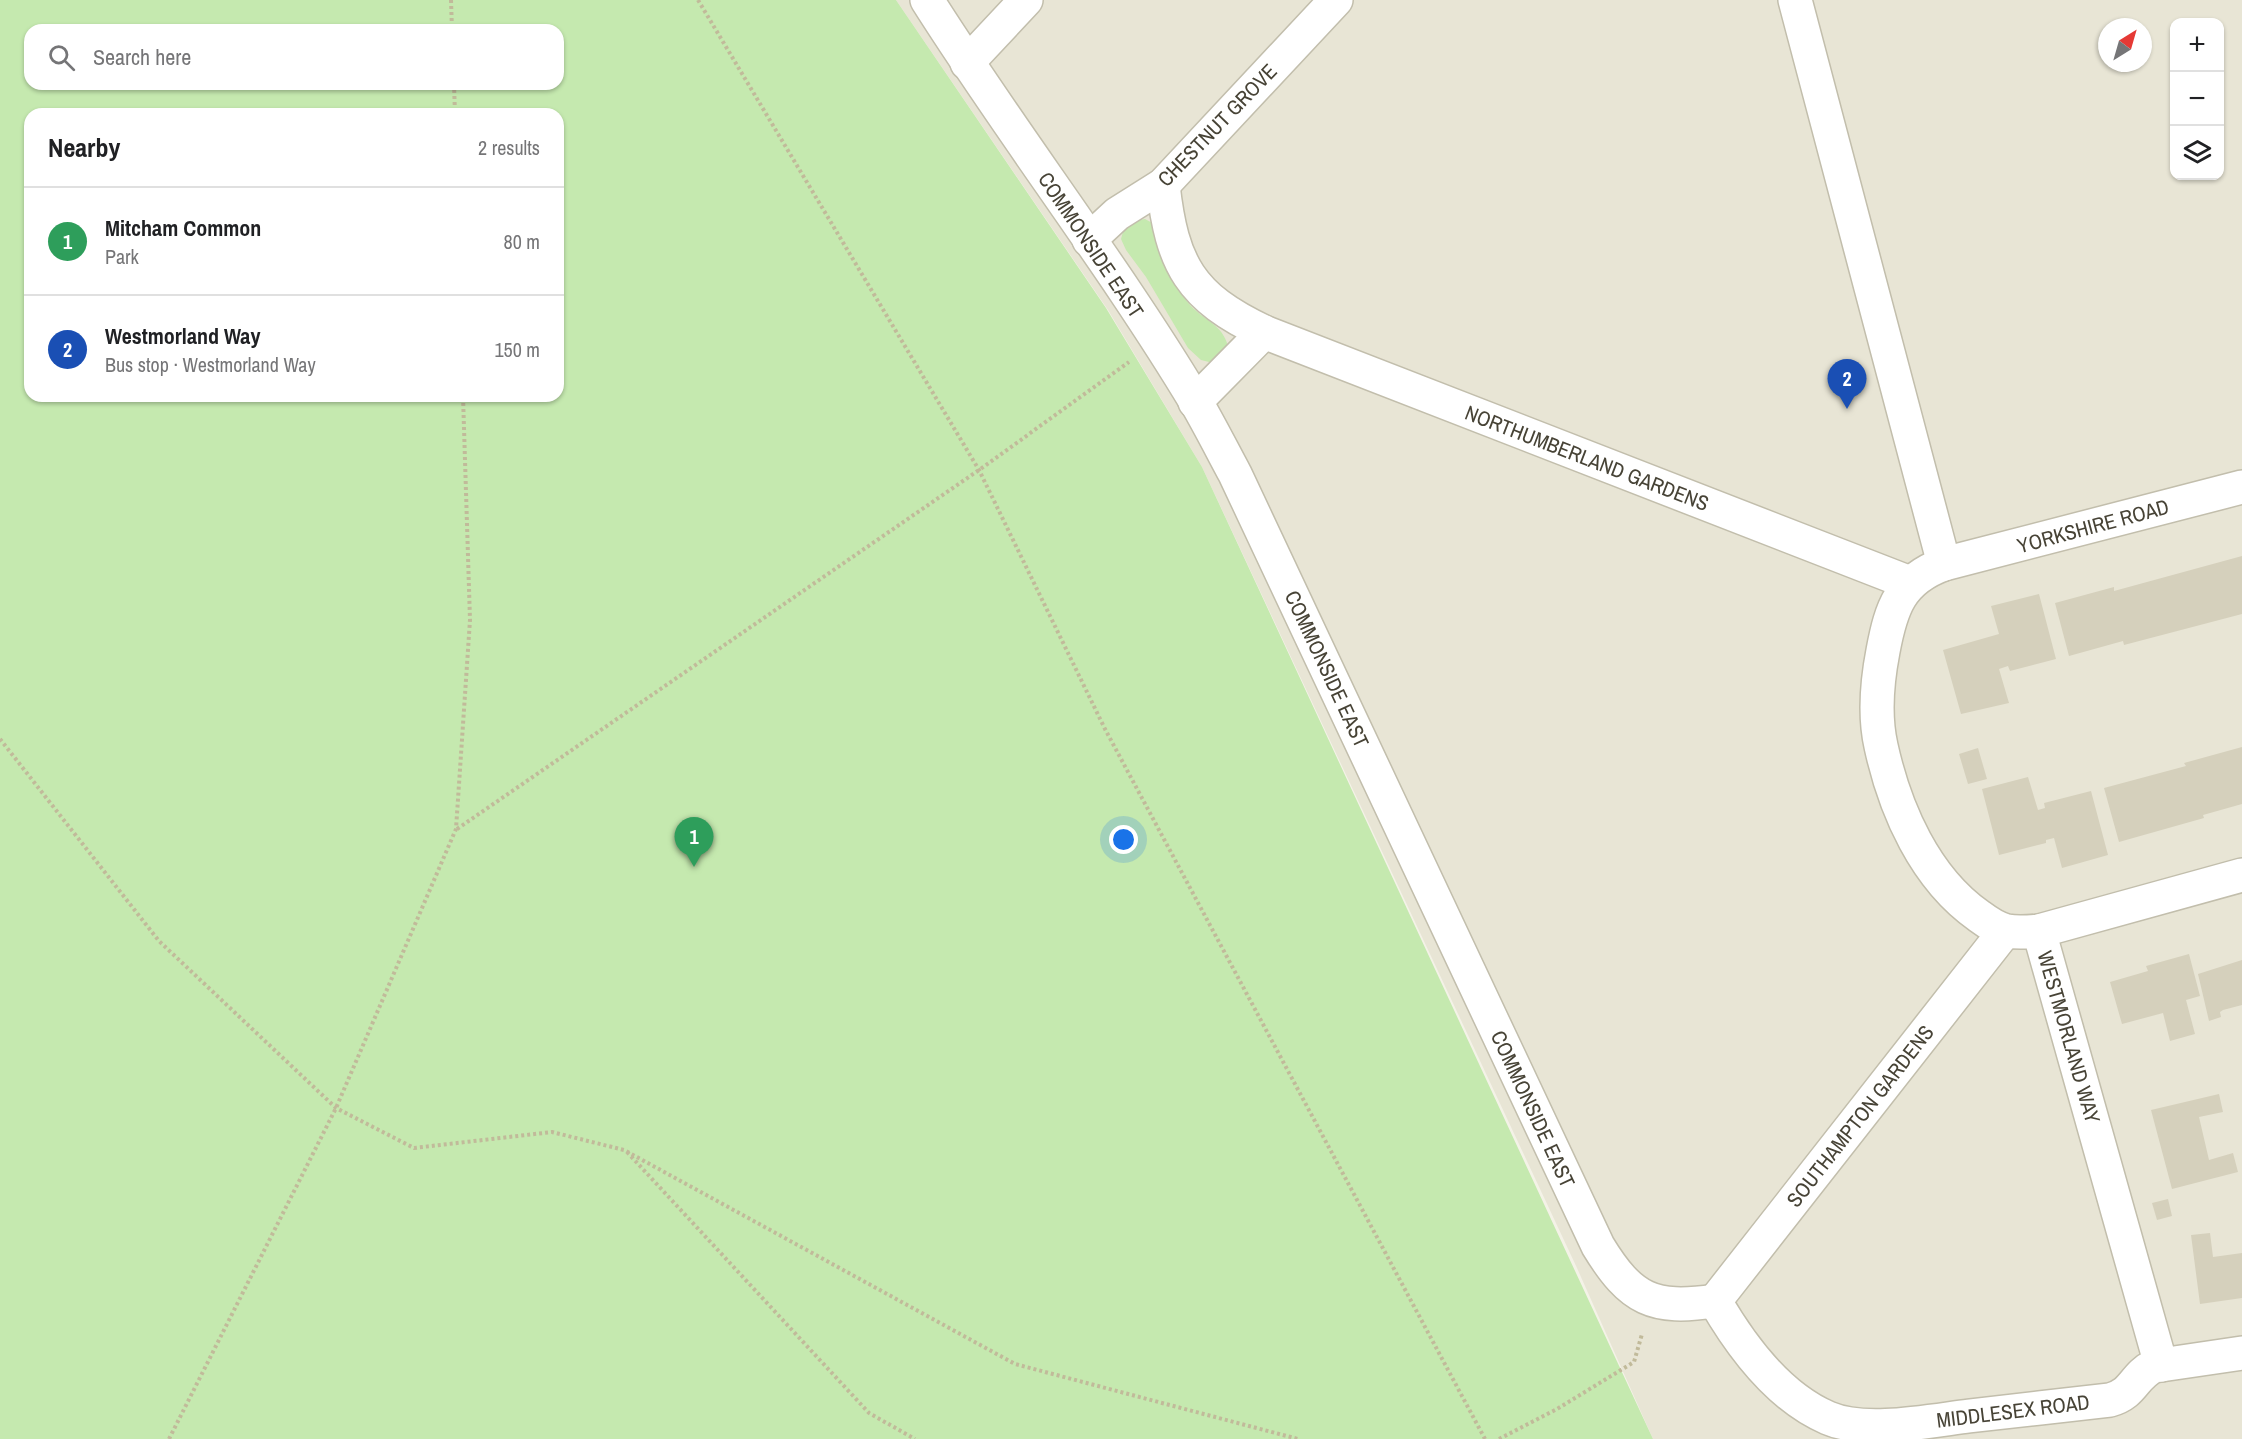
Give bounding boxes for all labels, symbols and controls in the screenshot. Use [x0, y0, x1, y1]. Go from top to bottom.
north arrow [2098, 18, 2152, 72]
map controls [2170, 18, 2224, 180]
button: + [2170, 18, 2224, 72]
search box [24, 24, 564, 90]
icon: search [45, 41, 78, 74]
text: Search here [93, 42, 191, 72]
street label: CHESTNUT GROVE [1151, 57, 1283, 193]
button: − [2170, 72, 2224, 126]
button: layers [2170, 126, 2224, 180]
text: Nearby [48, 130, 120, 165]
text: 2 results [478, 134, 540, 161]
street label: COMMONSIDE EAST [1031, 166, 1151, 324]
text: Mitcham Common [105, 213, 261, 243]
text: 1 [63, 228, 72, 255]
text: 80 m [504, 228, 540, 255]
text: Park [105, 243, 139, 270]
text: Westmorland Way [105, 321, 260, 351]
text: 2 [63, 336, 72, 363]
text: 150 m [494, 336, 540, 363]
text: Bus stop · Westmorland Way [105, 351, 316, 378]
pin: 2 [1828, 360, 1866, 409]
street label: NORTHUMBERLAND GARDENS [1461, 398, 1713, 518]
street label: YORKSHIRE ROAD [2014, 492, 2172, 560]
street label: COMMONSIDE EAST [1278, 586, 1376, 753]
pin: 1 [674, 818, 714, 867]
your location [1109, 825, 1138, 854]
street label: WESTMORLAND WAY [2031, 947, 2108, 1127]
street label: SOUTHAMPTON GARDENS [1780, 1019, 1940, 1213]
street label: COMMONSIDE EAST [1484, 1026, 1582, 1193]
street label: MIDDLESEX ROAD [1935, 1387, 2091, 1435]

